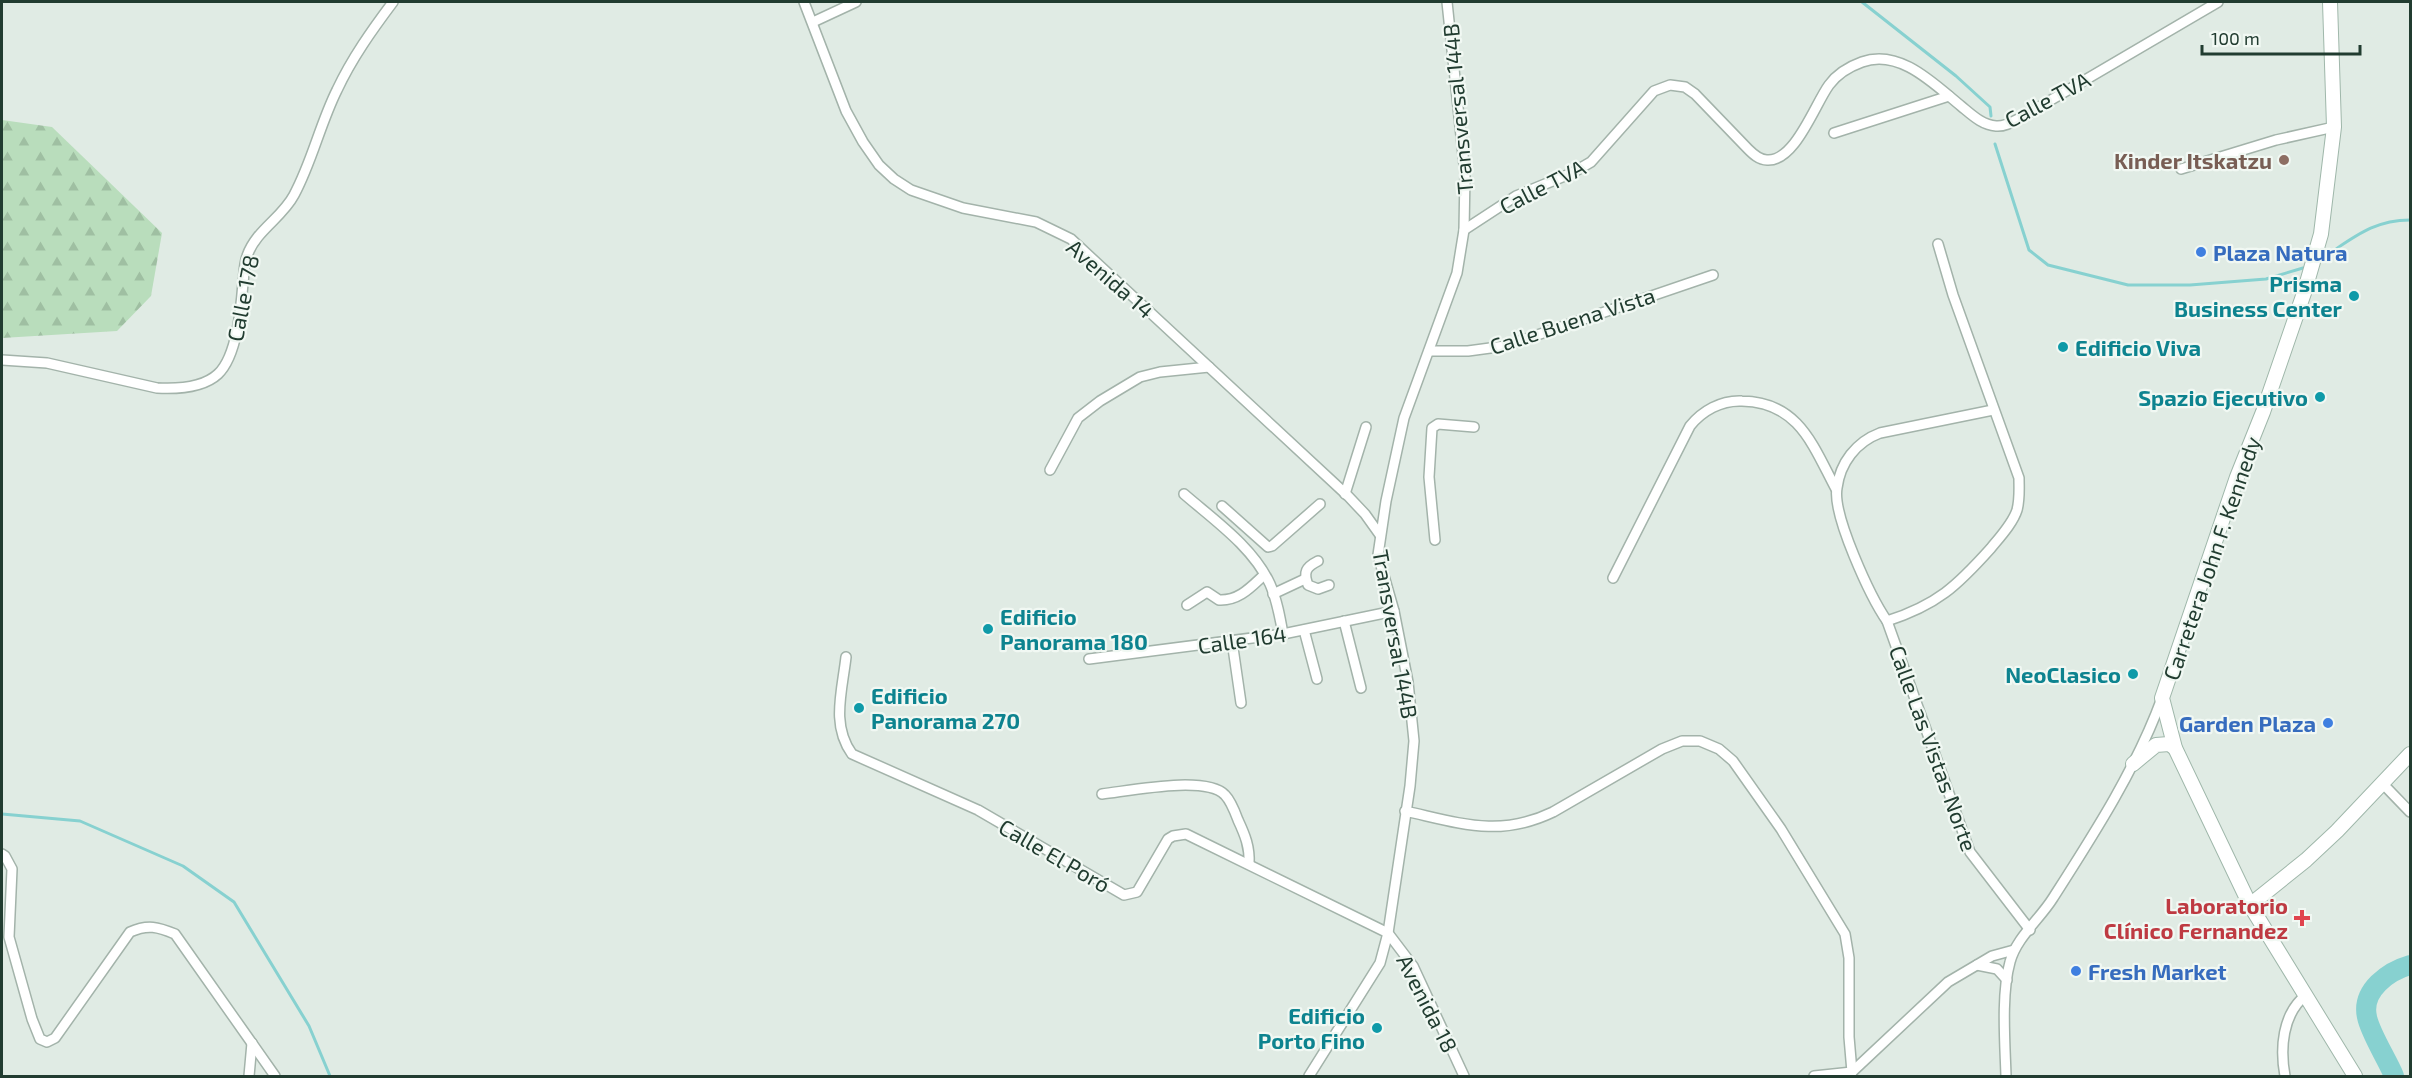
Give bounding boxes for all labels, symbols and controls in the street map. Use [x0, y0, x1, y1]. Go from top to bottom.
scale bar [2202, 18, 2360, 56]
street label: Transversal 144B [1437, 23, 1477, 195]
text: 100 m [2211, 27, 2260, 49]
street label: Calle TVA [2000, 66, 2094, 132]
place label: Kinder Itskatzu [2114, 147, 2272, 173]
street label: Calle TVA [1495, 153, 1590, 219]
marker: Kinder Itskatzu [2277, 153, 2291, 167]
street label: Avenida 14 [1062, 233, 1160, 323]
place label: Plaza Natura [2213, 239, 2348, 265]
marker: Plaza Natura [2194, 245, 2208, 259]
street label: Calle 178 [221, 252, 263, 344]
place label: Prisma Business Center [2174, 270, 2343, 321]
street label: Calle Buena Vista [1486, 281, 1658, 359]
marker: Prisma Business Center [2347, 289, 2361, 303]
place label: Edificio Viva [2075, 334, 2201, 360]
marker: Edificio Viva [2056, 340, 2070, 354]
place label: Spazio Ejecutivo [2138, 384, 2308, 410]
marker: Spazio Ejecutivo [2313, 390, 2327, 404]
street label: Carretera John F. Kennedy [2157, 432, 2265, 683]
street label: Transversal 144B [1368, 547, 1424, 721]
place label: Edificio Panorama 180 [1000, 603, 1148, 654]
street label: Calle 164 [1196, 620, 1288, 658]
marker: Edificio Panorama 180 [981, 622, 995, 636]
street label: Calle Las Vistas Norte [1885, 642, 1983, 854]
place label: NeoClasico [2005, 661, 2121, 687]
marker: NeoClasico [2126, 667, 2140, 681]
place label: Edificio Panorama 270 [871, 682, 1020, 733]
marker: Edificio Panorama 270 [852, 701, 866, 715]
place label: Garden Plaza [2179, 710, 2316, 736]
marker: Garden Plaza [2321, 716, 2335, 730]
street label: Calle El Poró [995, 813, 1115, 897]
place label: Laboratorio Clínico Fernandez [2104, 892, 2288, 943]
marker: Laboratorio Clínico Fernandez [2293, 909, 2311, 927]
street label: Avenida 18 [1392, 950, 1464, 1056]
place label: Fresh Market [2088, 958, 2227, 984]
marker: Fresh Market [2069, 964, 2083, 978]
place label: Edificio Porto Fino [1258, 1002, 1365, 1053]
marker: Edificio Porto Fino [1370, 1021, 1384, 1035]

